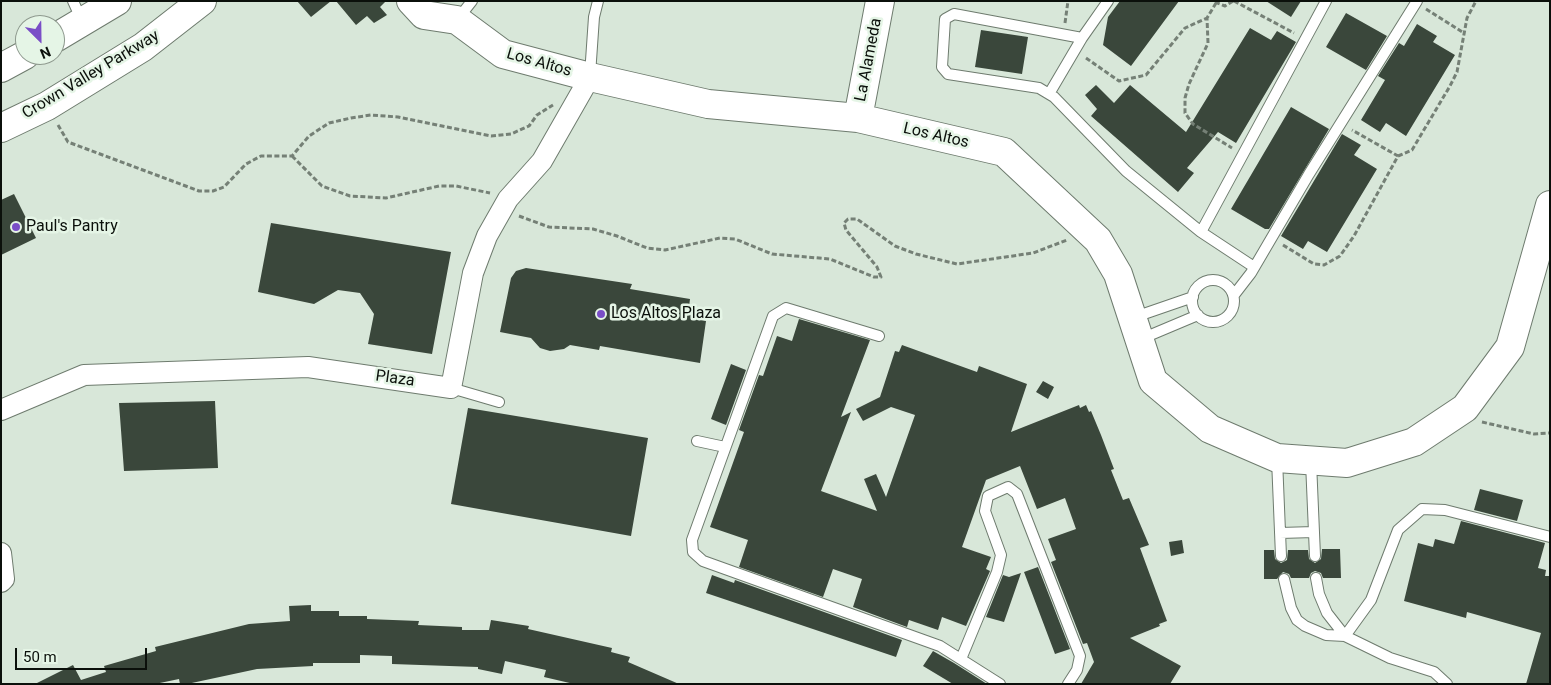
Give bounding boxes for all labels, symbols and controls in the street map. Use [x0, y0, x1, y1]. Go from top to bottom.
north arrow [15, 15, 65, 65]
street label: La Alameda [852, 17, 886, 103]
street label: Crown Valley Parkway [19, 27, 163, 123]
text: N [38, 44, 53, 62]
street label: Los Altos [504, 45, 574, 81]
street label: Los Altos [901, 119, 971, 153]
place label: Paul's Pantry [26, 217, 118, 237]
marker: Paul's Pantry [10, 221, 22, 233]
place label: Los Altos Plaza [611, 304, 721, 324]
marker: Los Altos Plaza [595, 308, 607, 320]
street label: Plaza [374, 367, 416, 391]
scale bar [18, 638, 150, 670]
text: 50 m [23, 648, 57, 666]

